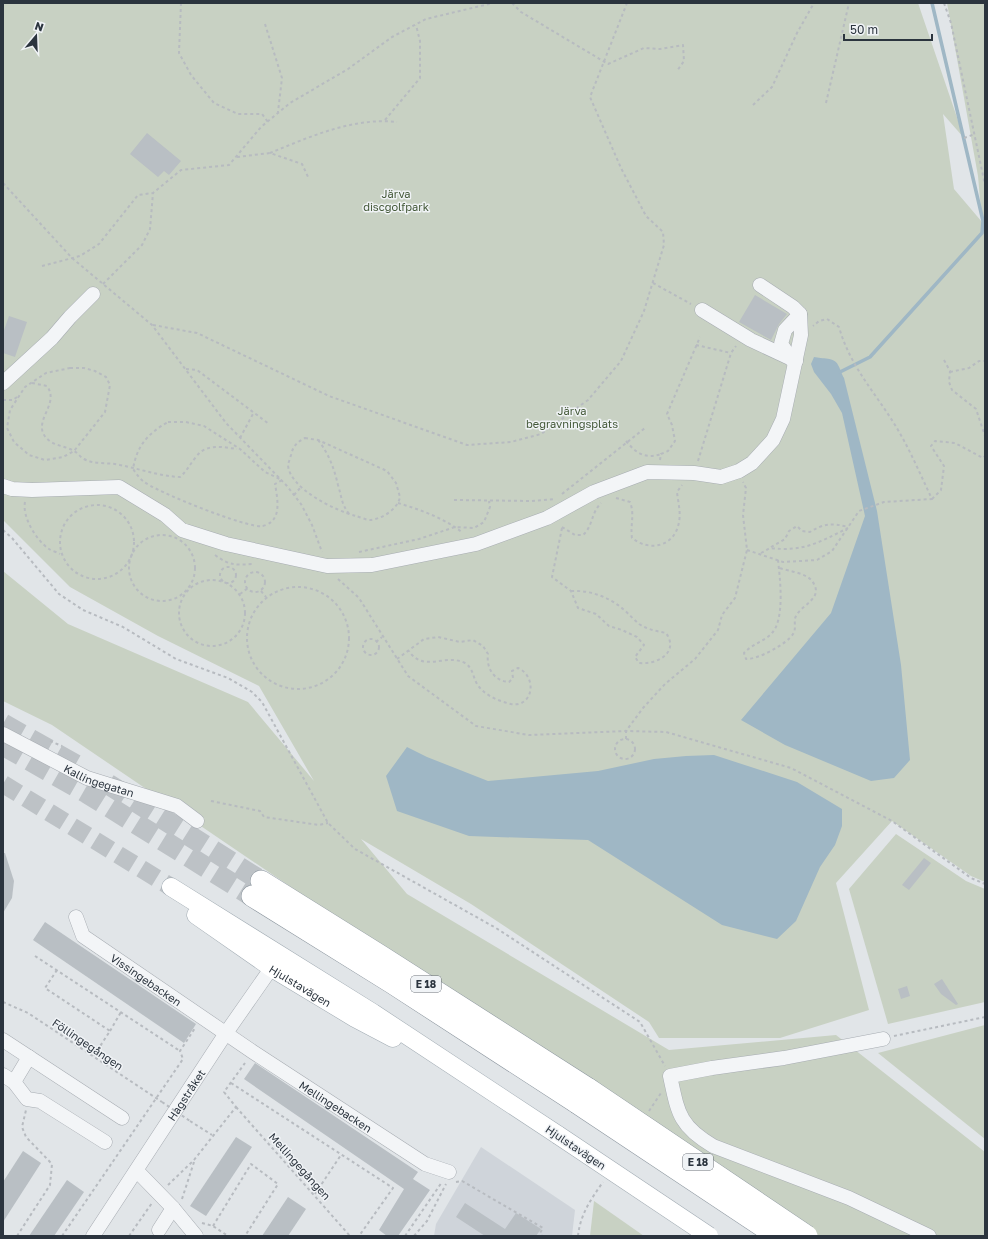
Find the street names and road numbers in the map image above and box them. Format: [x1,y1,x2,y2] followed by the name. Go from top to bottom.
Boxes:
[62,761,136,799] street label: Kallingegatan
[108,950,184,1008] street label: Vissingebacken
[267,962,334,1009] street label: Hjulstavägen
[411,976,441,992] road number: E 18
[50,1016,126,1072] street label: Föllingegången
[164,1066,207,1123] street label: Hagstråket
[297,1078,375,1134] street label: Mellingebacken
[543,1122,609,1172] street label: Hjulstavägen
[267,1130,333,1202] street label: Mellingegången
[683,1154,713,1170] road number: E 18

